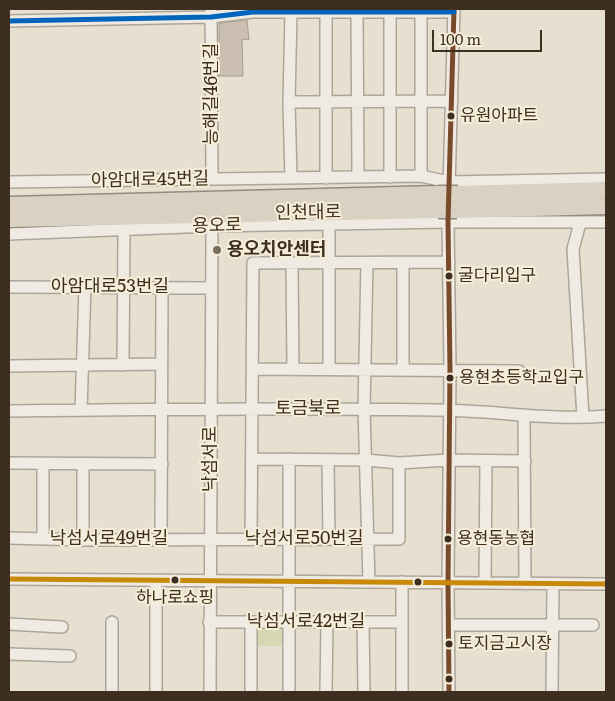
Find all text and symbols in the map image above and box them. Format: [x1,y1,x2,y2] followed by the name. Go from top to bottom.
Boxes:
[435,20,545,52] scale bar
[440,27,481,50] text: 100 m
[201,43,223,145] street label: 능해길46번길
[460,106,538,126] place label: 유원아파트
[446,111,456,121] marker: 유원아파트
[91,168,209,192] street label: 아암대로45번길
[275,202,341,224] street label: 인천대로
[192,215,242,237] street label: 용오로
[227,239,326,261] place label: 용오치안센터
[211,244,223,256] marker: 용오치안센터
[458,266,536,286] place label: 굴다리입구
[444,271,454,281] marker: 굴다리입구
[51,276,169,298] street label: 아암대로53번길
[459,368,584,388] place label: 용현초등학교입구
[445,373,455,383] marker: 용현초등학교입구
[275,398,341,420] street label: 토금북로
[200,426,222,492] street label: 낙섬서로
[50,528,168,550] street label: 낙섬서로49번길
[245,528,363,550] street label: 낙섬서로50번길
[457,529,535,549] place label: 용현동농협
[443,534,453,544] marker: 용현동농협
[170,575,180,585] marker: 하나로쇼핑
[413,577,423,587] unlabelled marker
[136,588,214,608] place label: 하나로쇼핑
[247,611,365,633] street label: 낙섬서로42번길
[458,634,552,654] place label: 토지금고시장
[444,639,454,649] marker: 토지금고시장
[444,674,454,684] unlabelled marker

